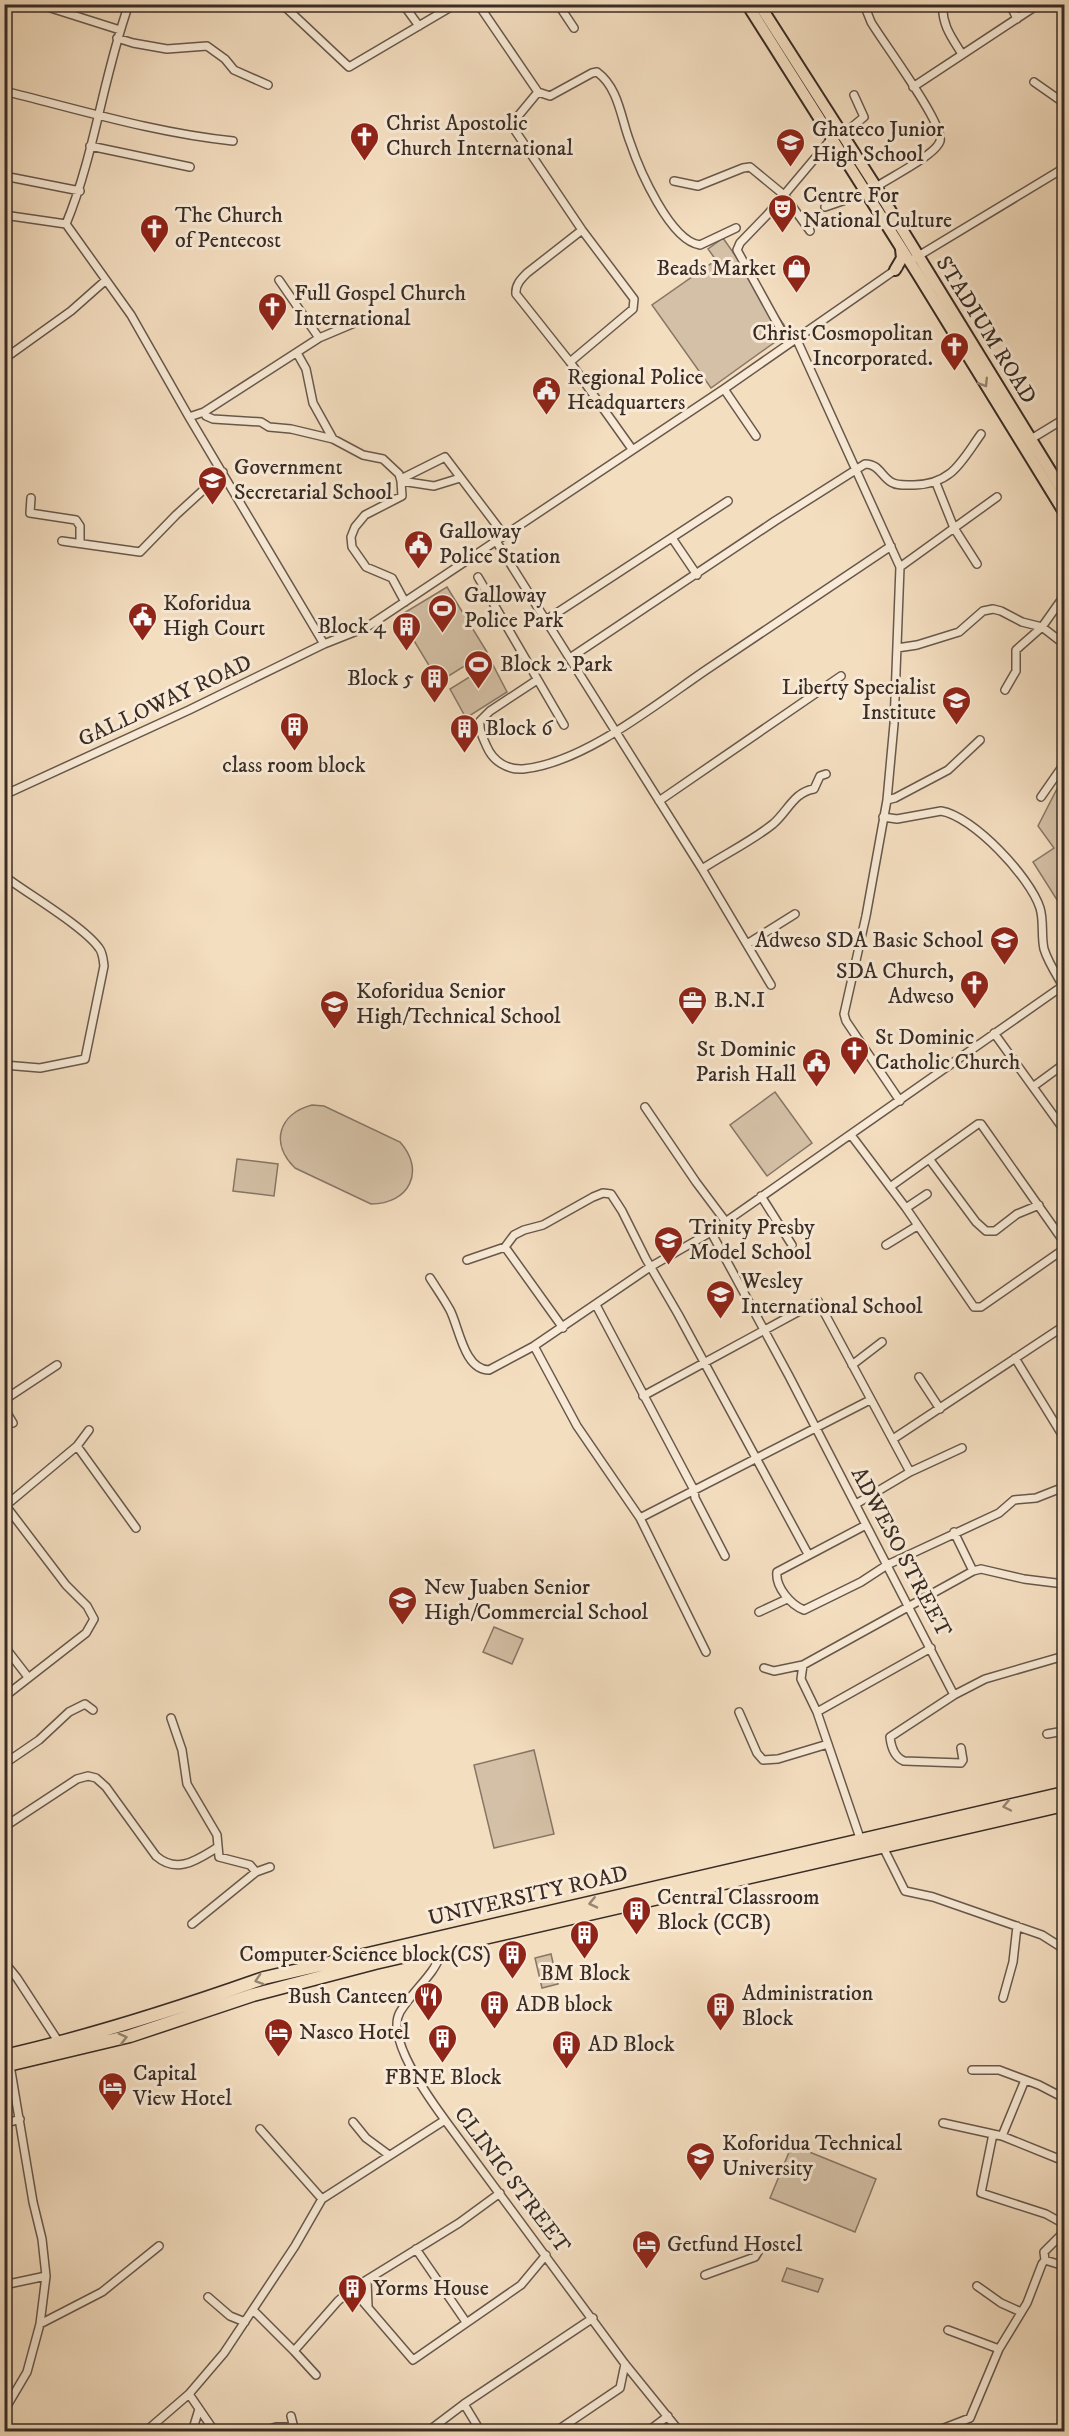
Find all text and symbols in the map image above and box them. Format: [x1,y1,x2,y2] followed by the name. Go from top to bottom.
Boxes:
[386,110,573,162] place label: Christ Apostolic Church International
[812,116,945,168] place label: Ghateco Junior High School
[349,120,381,162] church icon: Christ Apostolic Church International
[775,126,807,168] school or university icon: Ghateco Junior High School
[803,182,952,234] place label: Centre For National Culture
[766,192,798,234] theatre icon: Centre For National Culture
[175,202,283,254] place label: The Church of Pentecost
[138,212,170,254] church icon: The Church of Pentecost
[930,251,1042,409] street label: STADIUM ROAD
[781,252,813,294] shop icon: Beads Market
[656,255,776,282] place label: Beads Market
[294,280,467,332] place label: Full Gospel Church International
[257,290,289,332] church icon: Full Gospel Church International
[752,320,933,372] place label: Christ Cosmopolitan Incorporated.
[938,330,970,372] church icon: Christ Cosmopolitan Incorporated.
[567,364,704,416] place label: Regional Police Headquarters
[530,374,562,416] public building icon: Regional Police Headquarters
[976,377,988,387] one-way arrow
[234,454,393,506] place label: Government Secretarial School
[197,464,229,506] school or university icon: Government Secretarial School
[439,518,561,570] place label: Galloway Police Station
[402,528,434,570] public building icon: Galloway Police Station
[464,582,564,634] place label: Galloway Police Park
[163,590,265,642] place label: Koforidua High Court
[427,592,459,634] sports icon: Galloway Police Park
[126,600,158,642] public building icon: Koforidua High Court
[391,610,423,652] building icon: Block 4
[317,613,387,640] place label: Block 4
[463,648,495,690] sports icon: Block 2 Park
[74,649,256,753] street label: GALLOWAY ROAD
[500,651,613,678] place label: Block 2 Park
[419,662,451,704] building icon: Block 5
[347,665,414,692] place label: Block 5
[782,674,936,726] place label: Liberty Specialist Institute
[941,684,973,726] school or university icon: Liberty Specialist Institute
[278,710,310,752] building icon: class room block
[448,712,480,754] building icon: Block 6
[485,715,554,742] place label: Block 6
[222,752,366,779] place label: class room block
[988,924,1020,966] school or university icon: Adweso SDA Basic School
[755,927,983,954] place label: Adweso SDA Basic School
[836,958,954,1010] place label: SDA Church, Adweso
[959,968,991,1010] church icon: SDA Church, Adweso
[356,978,561,1030] place label: Koforidua Senior High/Technical School
[677,984,709,1026] office icon: B.N.I
[714,987,765,1014] place label: B.N.I
[319,988,351,1030] school or university icon: Koforidua Senior High/Technical School
[875,1024,1021,1076] place label: St Dominic Catholic Church
[838,1034,870,1076] church icon: St Dominic Catholic Church
[695,1036,796,1088] place label: St Dominic Parish Hall
[801,1046,833,1088] public building icon: St Dominic Parish Hall
[689,1214,815,1266] place label: Trinity Presby Model School
[652,1224,684,1266] school or university icon: Trinity Presby Model School
[740,1268,923,1320] place label: Wesley International School
[704,1278,736,1320] school or university icon: Wesley International School
[845,1462,957,1642] street label: ADWESO STREET
[424,1574,649,1626] place label: New Juaben Senior High/Commercial School
[387,1584,419,1626] school or university icon: New Juaben Senior High/Commercial School
[1003,1799,1013,1812] one-way arrow
[425,1860,631,1932] street label: UNIVERSITY ROAD
[657,1884,819,1936] place label: Central Classroom Block (CCB)
[620,1894,652,1936] building icon: Central Classroom Block (CCB)
[588,1895,598,1908] one-way arrow
[569,1918,601,1960] building icon: BM Block
[496,1938,528,1980] building icon: Computer Science block(CS)
[239,1941,491,1968] place label: Computer Science block(CS)
[540,1960,630,1987] place label: BM Block
[254,1973,265,1985] one-way arrow
[413,1980,445,2022] restaurant icon: Bush Canteen
[742,1980,874,2032] place label: Administration Block
[288,1983,408,2010] place label: Bush Canteen
[479,1988,511,2030] building icon: ADB block
[705,1990,737,2032] building icon: Administration Block
[516,1991,613,2018] place label: ADB block
[262,2016,294,2058] hotel icon: Nasco Hotel
[299,2019,410,2046] place label: Nasco Hotel
[427,2022,459,2064] building icon: FBNE Block
[551,2028,583,2070] building icon: AD Block
[588,2031,675,2058] place label: AD Block
[117,2032,127,2045] one-way arrow
[132,2060,232,2112] place label: Capital View Hotel
[384,2064,502,2091] place label: FBNE Block
[96,2070,128,2112] hotel icon: Capital View Hotel
[448,2101,576,2259] street label: CLINIC STREET
[722,2130,902,2182] place label: Koforidua Technical University
[685,2140,717,2182] school or university icon: Koforidua Technical University
[630,2228,662,2270] hotel icon: Getfund Hostel
[667,2231,803,2258] place label: Getfund Hostel
[336,2272,368,2314] building icon: Yorms House
[373,2275,489,2302] place label: Yorms House

